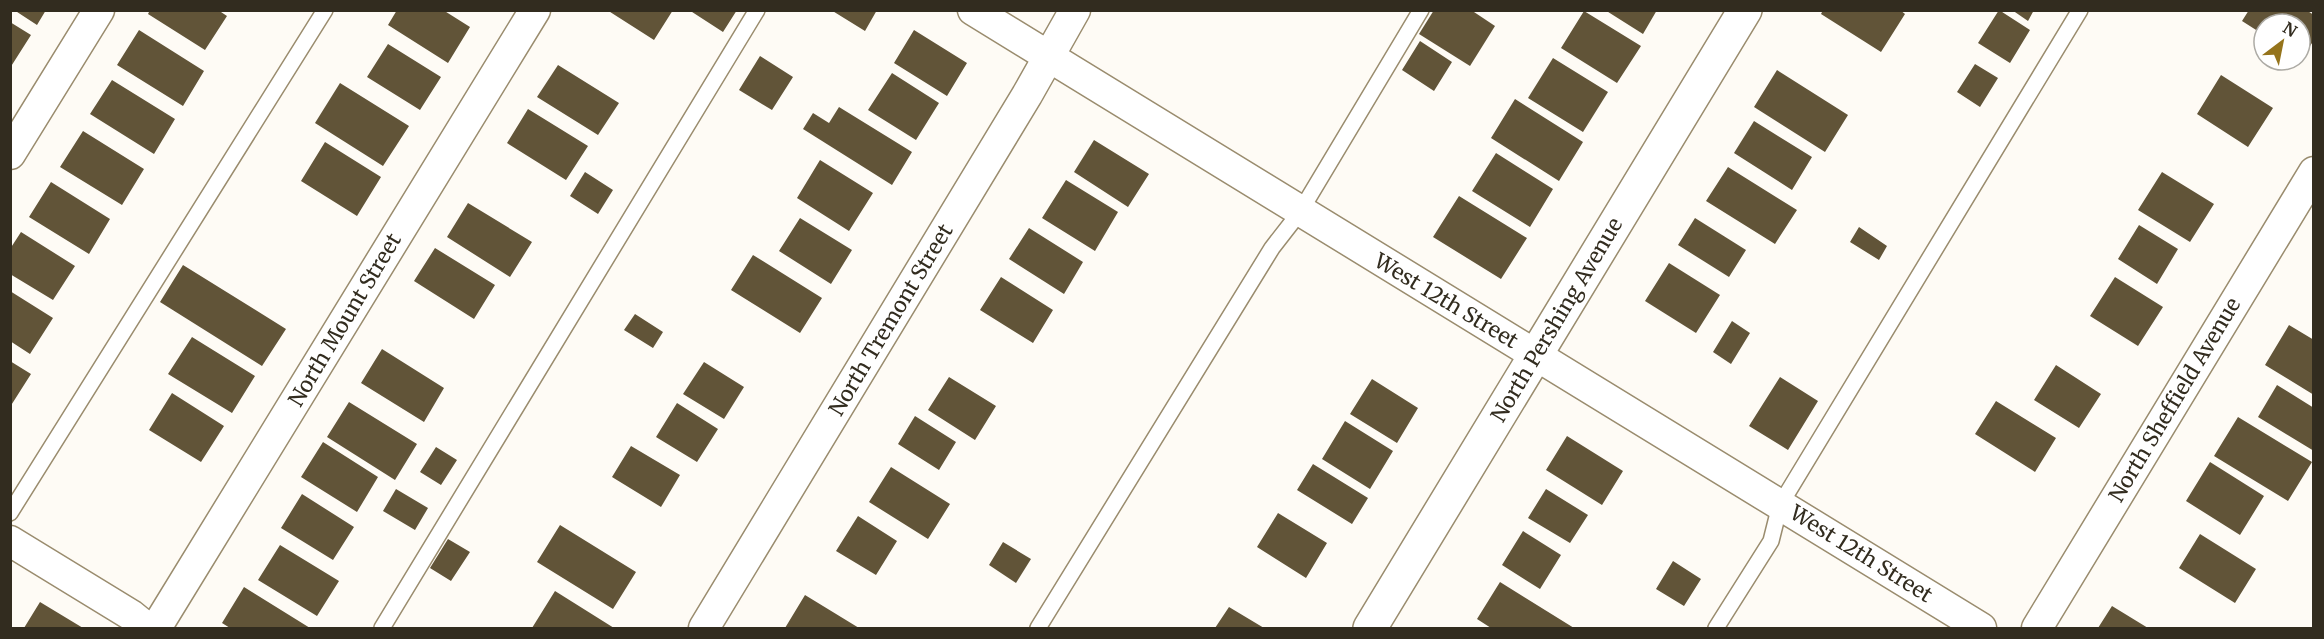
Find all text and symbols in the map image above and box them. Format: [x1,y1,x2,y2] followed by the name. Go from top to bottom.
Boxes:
[2252,12,2312,72] north arrow
[2279,17,2301,41] text: N
[1485,213,1628,427] street label: North Pershing Avenue
[823,219,959,421] street label: North Tremont Street
[282,228,407,411] street label: North Mount Street
[1369,246,1523,354] street label: West 12th Street
[2103,293,2246,507] street label: North Sheffield Avenue
[1784,498,1938,608] street label: West 12th Street

